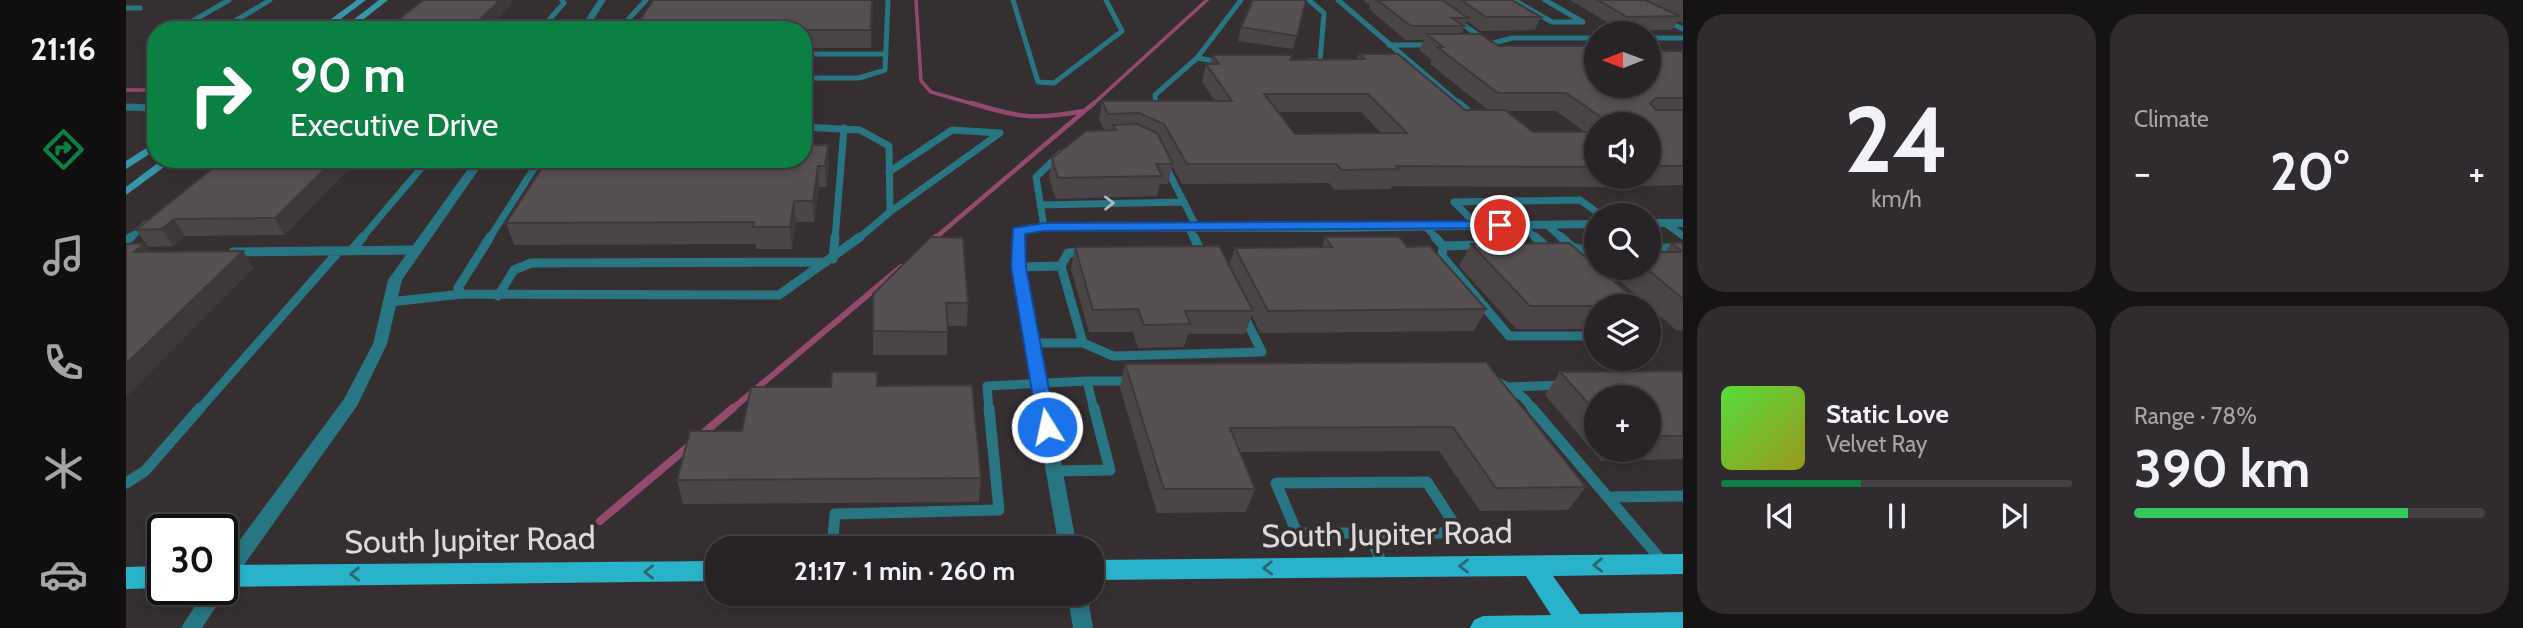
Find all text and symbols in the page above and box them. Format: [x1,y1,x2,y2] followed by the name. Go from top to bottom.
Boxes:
[1584,21,1661,98] north arrow
[1584,21,1661,462] map controls
[30,29,96,68] text: 21:16
[290,45,406,104] text: 90 m
[175,49,266,140] icon: right
[1844,84,1949,195] text: 24
[290,105,498,144] text: Executive Drive
[2134,105,2209,133] text: Climate
[1584,112,1661,189] button: sound
[39,125,88,174] icon: directions
[2270,140,2349,203] text: 20°
[2134,149,2151,196] text: −
[2468,149,2485,196] text: +
[1871,185,1922,213] text: km/h
[1470,195,1530,255] pin
[1103,196,1114,211] one-way arrow
[1584,203,1661,280] button: search
[1481,206,1519,244] icon: arrive
[39,231,88,280] icon: music
[1584,294,1661,371] button: layers
[39,338,88,387] icon: phone
[1584,385,1661,462] button: +
[1010,390,1084,464] position arrow
[1826,398,1949,430] text: Static Love
[2134,402,2257,430] text: Range · 78%
[1826,430,1927,458] text: Velvet Ray
[2134,437,2310,500] text: 390 km
[39,444,88,493] icon: climate
[1761,497,1799,535] icon: previous
[1878,497,1916,535] icon: pause
[1995,497,2033,535] icon: next
[1261,512,1513,555] street label: South Jupiter Road
[147,514,238,605] speed limit sign: 30
[344,518,596,561] street label: South Jupiter Road
[39,550,88,599] icon: car
[794,555,1015,587] text: 21:17 · 1 min · 260 m
[1592,557,1603,572] one-way arrow
[1458,558,1469,574] one-way arrow
[1262,560,1273,576] one-way arrow
[644,564,654,580] one-way arrow
[349,566,360,582] one-way arrow

